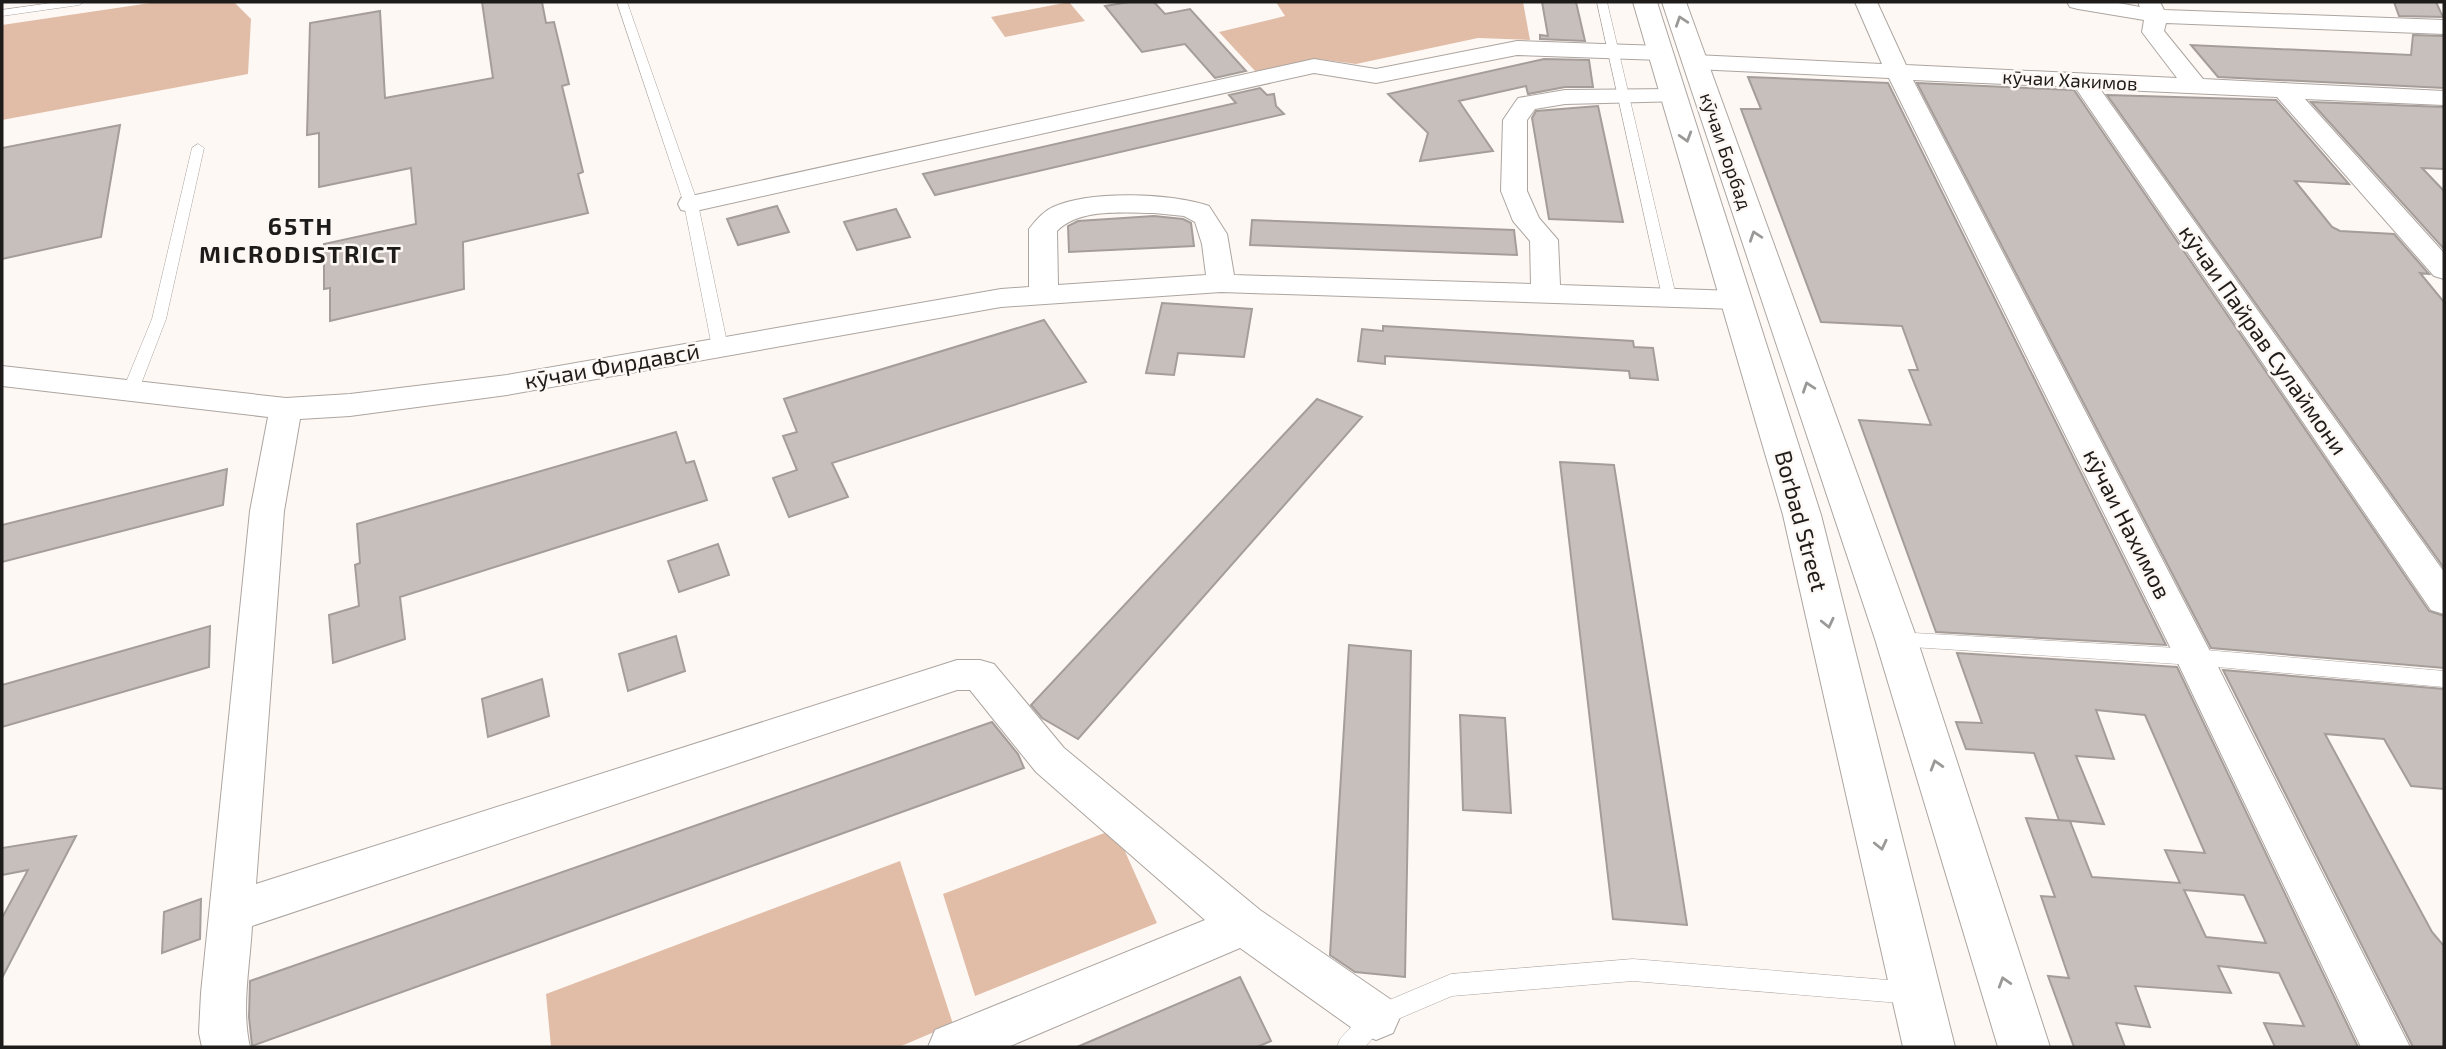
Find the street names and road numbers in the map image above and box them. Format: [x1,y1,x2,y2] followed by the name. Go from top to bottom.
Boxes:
[2002,64,2138,96] street label: кӯчаи Хакимов
[1695,89,1757,213] street label: кӯчаи Борбад
[2173,219,2354,460] street label: кӯчаи Пайрав Сулаймони
[522,336,702,395] street label: кӯчаи Фирдавсӣ
[2077,444,2178,604] street label: кӯчаи Нахимов
[1770,447,1834,594] street label: Borbad Street

